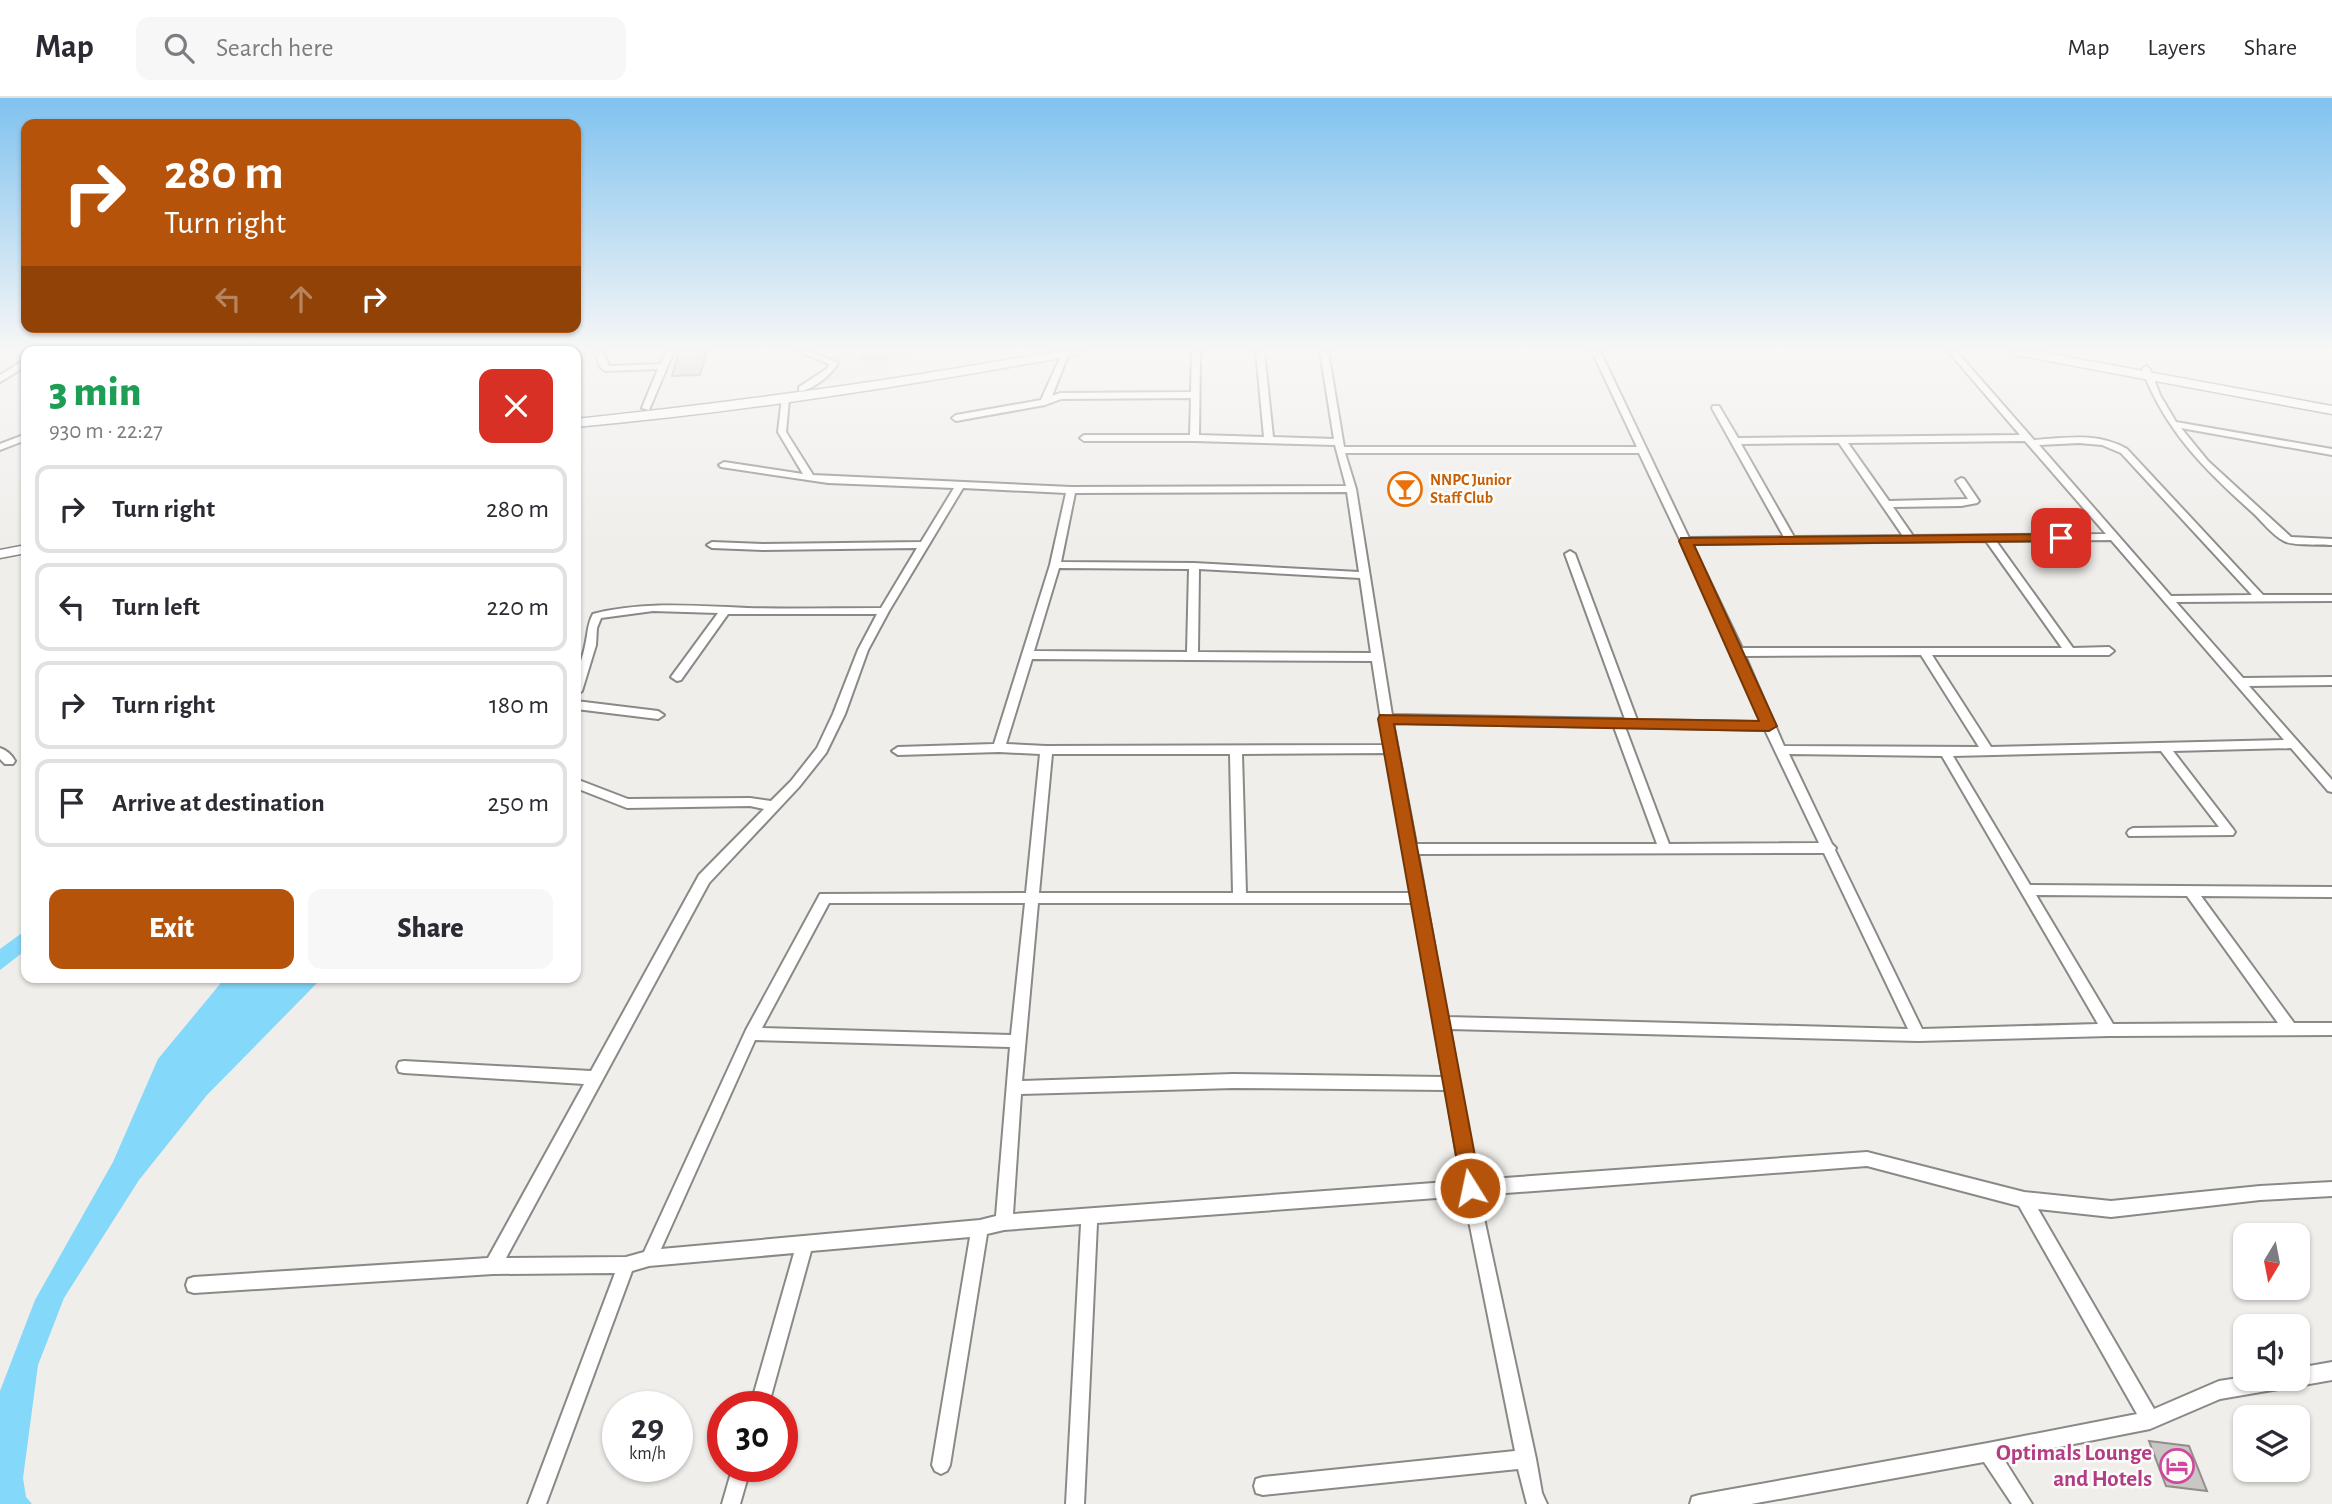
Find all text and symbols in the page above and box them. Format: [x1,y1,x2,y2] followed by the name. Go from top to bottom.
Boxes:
[136,17,626,80] search box
[160,29,198,67] icon: search
[35,31,94,64] text: Map
[216,35,334,61] text: Search here
[2067,36,2109,60] text: Map
[2147,36,2206,60] text: Layers
[2244,36,2297,60] text: Share
[49,147,140,238] icon: right
[164,149,284,198] text: 280 m
[164,207,286,239] text: Turn right
[209,280,247,318] icon: left
[282,280,320,318] icon: ahead
[355,280,393,318] icon: right
[479,369,553,443] button: close
[49,371,141,413] text: 3 min
[49,420,163,443] text: 930 m · 22:27
[1386,470,1424,508] bar icon: NNPC Junior Staff Club
[1430,472,1512,506] place label: NNPC Junior Staff Club
[53,490,91,528] icon: right
[112,496,215,522] text: Turn right
[486,496,549,522] text: 280 m
[2031,508,2091,568] pin
[2042,519,2080,557] icon: arrive
[53,588,91,626] icon: left
[112,594,200,620] text: Turn left
[487,594,549,620] text: 220 m
[53,686,91,724] icon: right
[112,692,215,718] text: Turn right
[489,692,549,718] text: 180 m
[53,784,91,822] icon: arrive
[112,790,325,816] text: Arrive at destination
[487,790,549,816] text: 250 m
[49,889,294,969] button: Exit
[308,889,553,969] button: Share
[1433,1151,1507,1225] position arrow
[2233,1223,2310,1300] north arrow
[2233,1223,2310,1482] map controls
[2233,1314,2310,1391] button: sound
[707,1391,798,1482] speed limit sign: 30
[2233,1405,2310,1482] button: layers
[631,1410,664,1445] text: 29
[1996,1442,2152,1491] place label: Optimals Lounge and Hotels
[629,1445,666,1463] text: km/h
[2158,1447,2196,1485] hotel icon: Optimals Lounge and Hotels

